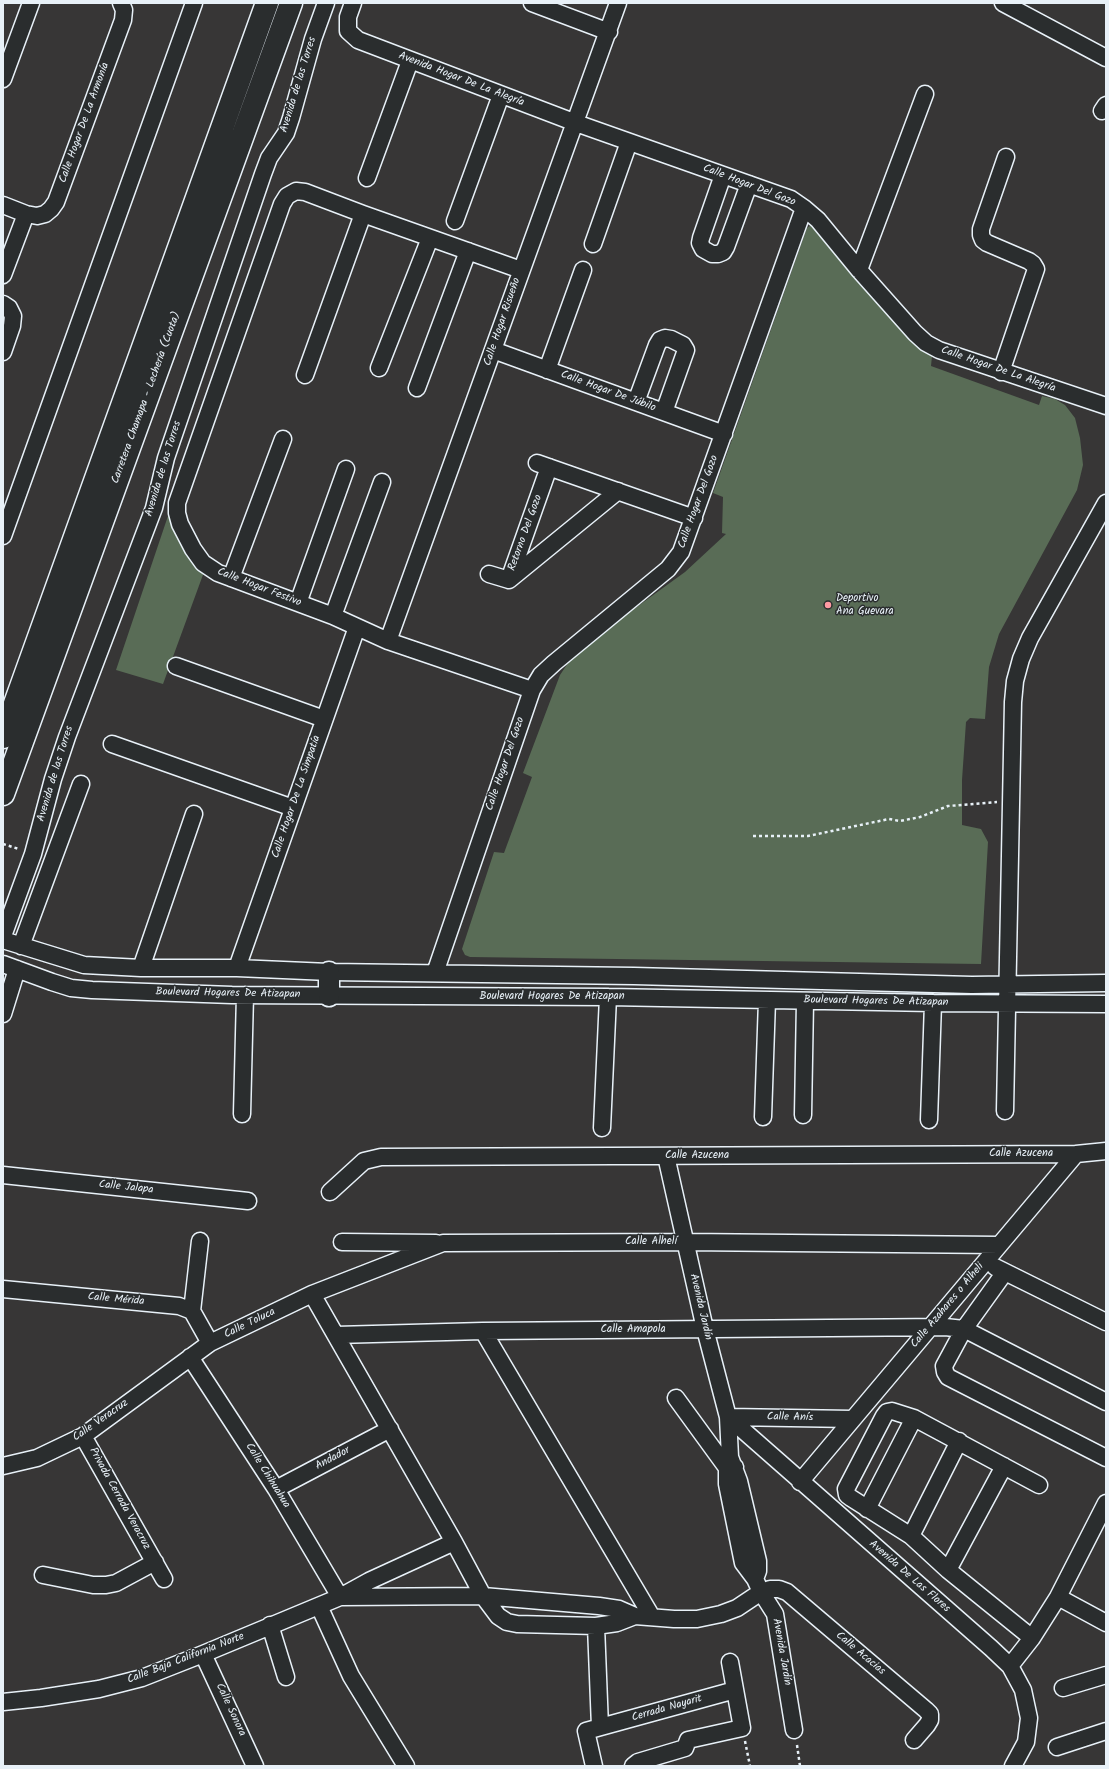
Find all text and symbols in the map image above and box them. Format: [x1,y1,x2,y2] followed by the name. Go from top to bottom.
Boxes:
[278,36,320,134] street label: Avenida de las Torres
[396,50,526,110] street label: Avenida Hogar De La Alegría
[57,61,113,185] street label: Calle Hogar De La Armonía
[701,162,797,210] street label: Calle Hogar Del Gozo
[482,276,524,368] street label: Calle Hogar Risueño
[110,310,184,486] street label: Carretera Chamapa - Lechería (Cuota)
[939,344,1057,396] street label: Calle Hogar De La Alegría
[559,369,657,415] street label: Calle Hogar De Júbilo
[143,420,185,518] street label: Avenida de las Torres
[676,454,722,550] street label: Calle Hogar Del Gozo
[506,493,546,573] street label: Retorno Del Gozo
[215,566,303,610] street label: Calle Hogar Festivo
[836,592,894,618] place label: Deportivo Ana Guevara
[823,600,833,610] marker: Deportivo Ana Guevara
[484,716,528,812] street label: Calle Hogar Del Gozo
[35,725,77,823] street label: Avenida de las Torres
[270,734,324,860] street label: Calle Hogar De La Simpatía
[155,986,301,1002] street label: Boulevard Hogares De Atizapan
[480,990,624,1004] street label: Boulevard Hogares De Atizapan
[803,994,949,1010] street label: Boulevard Hogares De Atizapan
[989,1147,1053,1161] street label: Calle Azucena
[665,1149,729,1163] street label: Calle Azucena
[98,1179,154,1197] street label: Calle Jalapa
[625,1235,677,1249] street label: Calle Alhelí
[909,1261,987,1351] street label: Calle Azahares o Alheli
[686,1273,714,1341] street label: Avenida Jardín
[87,1291,145,1309] street label: Calle Mérida
[222,1306,278,1342] street label: Calle Toluca
[600,1323,666,1337] street label: Calle Amapola
[71,1397,131,1445] street label: Calle Veracruz
[767,1411,813,1425] street label: Calle Anís
[242,1441,292,1511] street label: Calle Chihuahua
[313,1444,353,1474] street label: Andador
[85,1446,153,1552] street label: Privada Cerrada Veracruz
[866,1538,952,1616] street label: Avenida De Las Flores
[769,1617,793,1687] street label: Avenida Jardín
[833,1629,887,1679] street label: Calle Acacias
[126,1631,246,1687] street label: Calle Baja California Norte
[212,1681,248,1739] street label: Calle Sonora
[630,1693,704,1725] street label: Cerrada Nayarit

